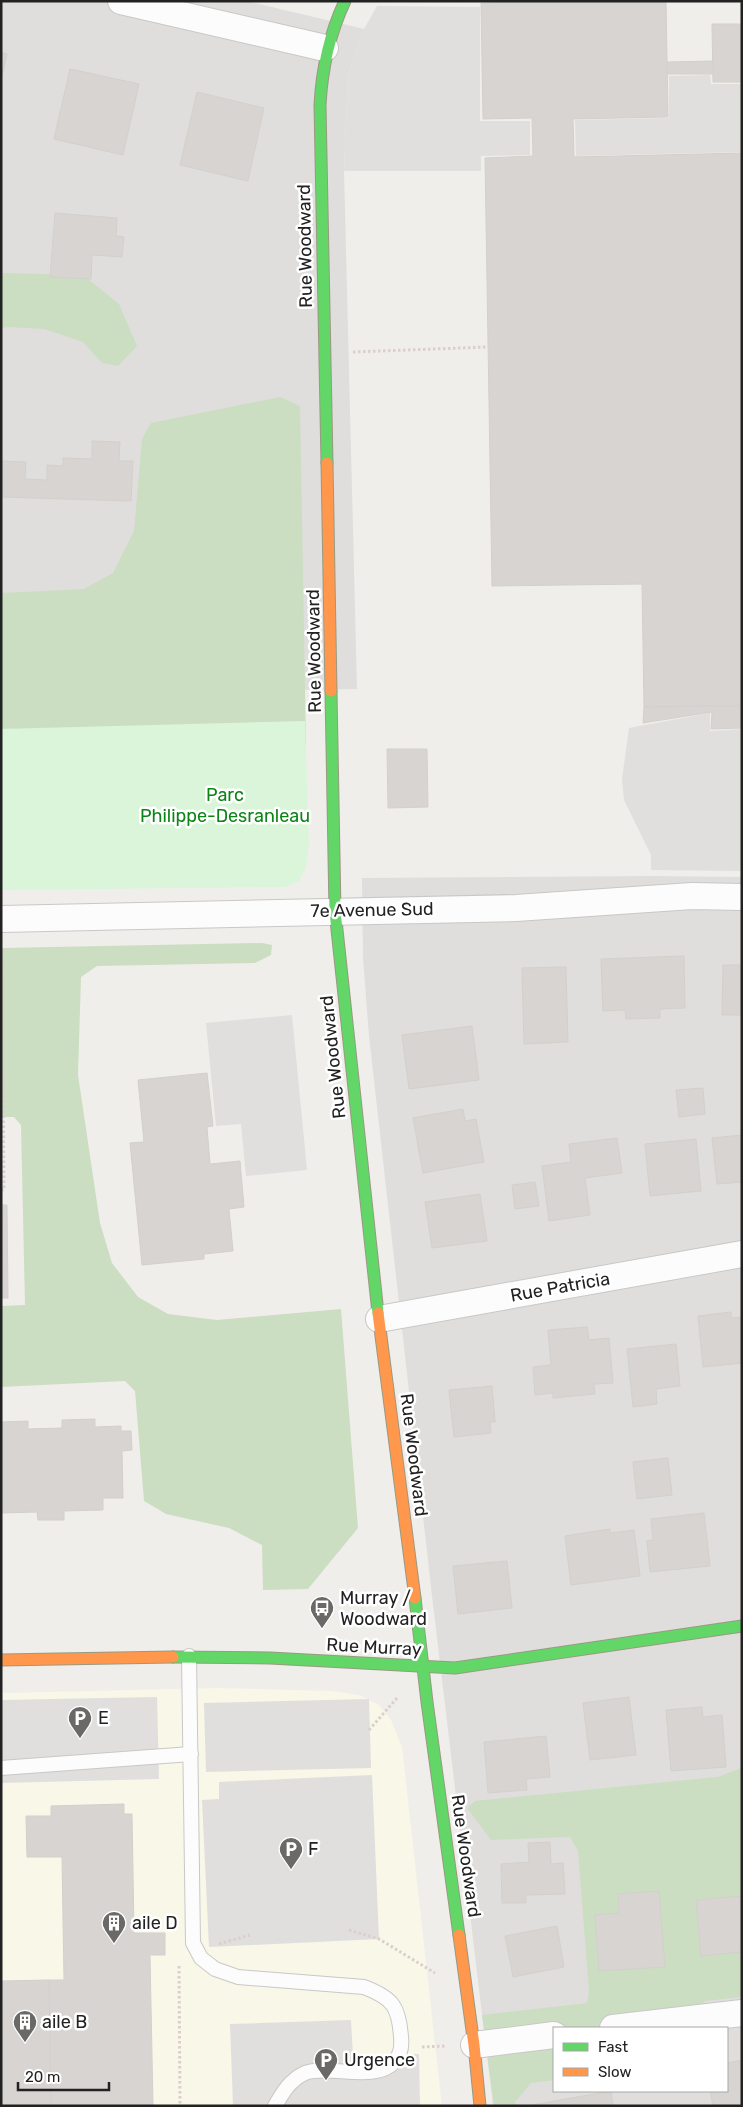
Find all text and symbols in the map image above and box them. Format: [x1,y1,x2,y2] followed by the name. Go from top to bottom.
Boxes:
[293,184,317,308] street label: Rue Woodward
[302,589,326,713] street label: Rue Woodward
[140,784,310,827] park label: Parc Philippe-Desranleau
[310,898,434,922] street label: 7e Avenue Sud
[316,994,350,1120] street label: Rue Woodward
[508,1267,612,1307] street label: Rue Patricia
[396,1392,432,1518] street label: Rue Woodward
[340,1587,427,1630] place label: Murray / Woodward
[309,1595,335,1629] bus stop icon: Murray / Woodward
[326,1634,422,1660] street label: Rue Murray
[67,1705,93,1739] parking icon: E
[98,1707,109,1729] place label: E
[446,1793,486,1919] street label: Rue Woodward
[278,1836,304,1870] parking icon: F
[308,1838,319,1860] place label: F
[101,1910,127,1944] building icon: aile D
[132,1912,178,1934] place label: aile D
[12,2009,38,2043] building icon: aile B
[42,2011,87,2033] place label: aile B
[553,2027,728,2092] legend
[598,2038,628,2056] text: Fast
[313,2047,339,2081] parking icon: Urgence
[344,2049,415,2071] place label: Urgence
[18,2060,109,2092] scale bar
[598,2063,631,2081] text: Slow
[25,2068,60,2086] text: 20 m

